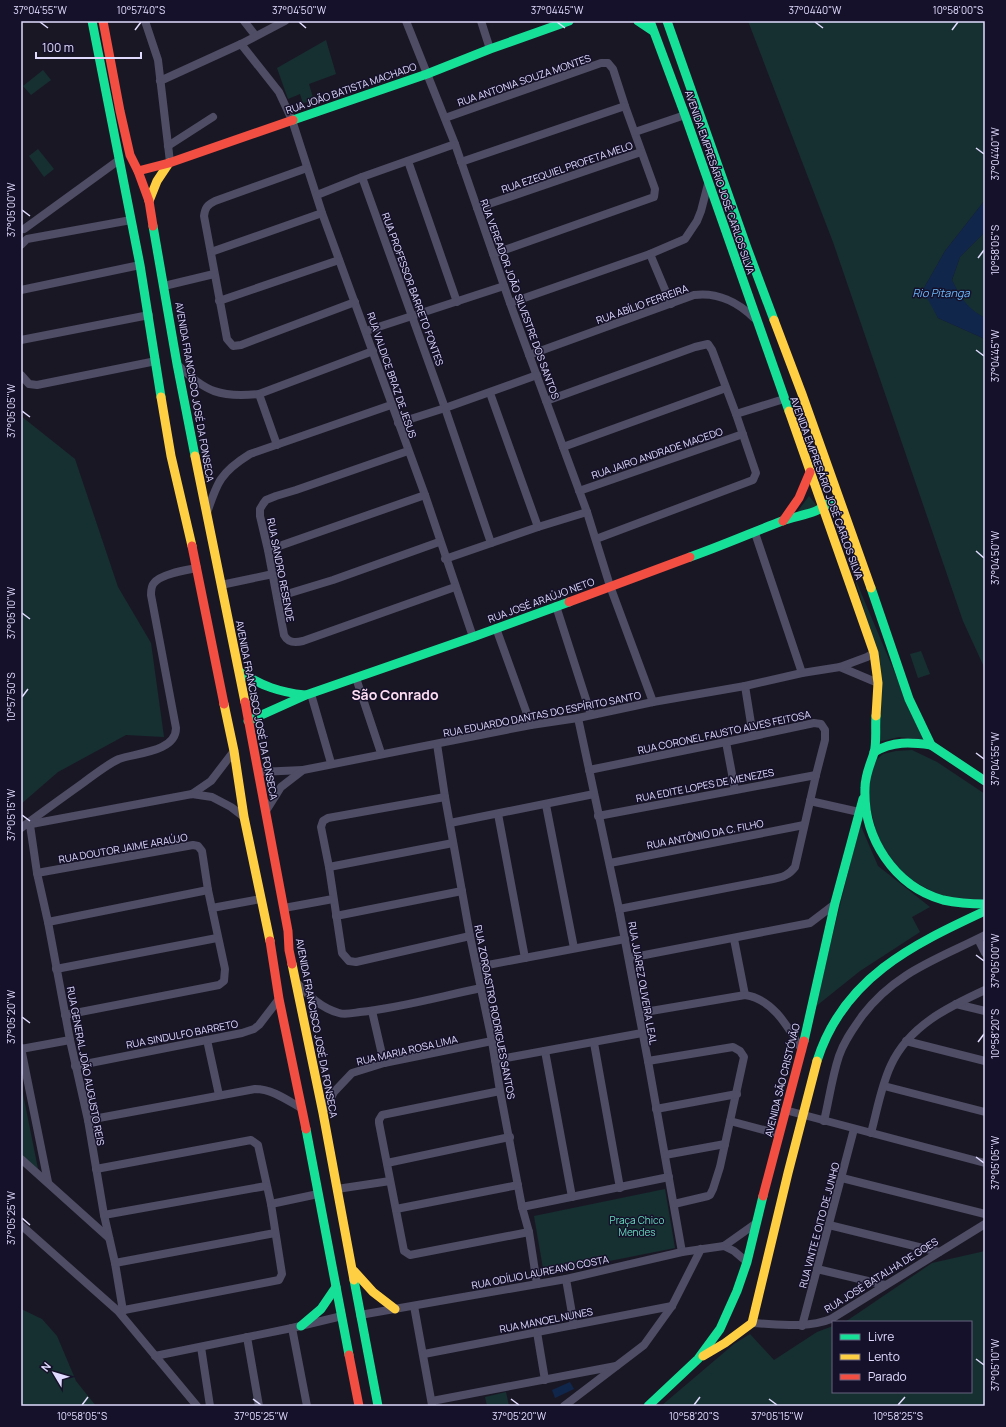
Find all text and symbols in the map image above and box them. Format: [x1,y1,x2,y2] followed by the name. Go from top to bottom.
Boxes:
[13,3,67,17] text: 37°04'55"W
[117,3,165,17] text: 10°57'40"S
[272,3,327,17] text: 37°04'50"W
[531,3,584,17] text: 37°04'45"W
[789,3,842,17] text: 37°04'40"W
[933,3,983,17] text: 10°58'00"S
[36,34,141,60] scale bar
[42,39,74,56] text: 100 m
[455,51,593,109] street label: RUA ANTONIA SOUZA MONTES
[284,59,418,117] street label: RUA JOÃO BATISTA MACHADO
[682,88,758,277] street label: AVENIDA EMPRESÁRIO JOSÉ CARLOS SILVA
[988,127,1002,180] text: 37°04'40"W
[499,138,635,196] street label: RUA EZEQUIEL PROFETA MELO
[4,182,18,237] text: 37°05'00"W
[477,197,563,401] street label: RUA VEREADOR JOÃO SILVESTRE DOS SANTOS
[379,210,447,368] street label: RUA PROFESSOR BARRETO FONTES
[988,225,1002,275] text: 10°58'05"S
[594,281,691,327] street label: RUA ABÍLIO FERREIRA
[912,285,970,300] water label: Rio Pitanga
[172,301,218,484] street label: AVENIDA FRANCISCO JOSÉ DA FONSECA
[364,310,420,440] street label: RUA VALDICE BRAZ DE JESUS
[988,329,1002,382] text: 37°04'45"W
[4,383,18,438] text: 37°05'05"W
[787,395,867,582] street label: AVENIDA EMPRESÁRIO JOSÉ CARLOS SILVA
[589,424,725,482] street label: RUA JAIRO ANDRADE MACEDO
[264,517,298,624] street label: RUA SANDRO RESENDE
[988,530,1002,585] text: 37°04'50"W
[486,574,596,626] street label: RUA JOSÉ ARAÚJO NETO
[4,586,18,639] text: 37°05'10"W
[233,619,281,802] street label: AVENIDA FRANCISCO JOSÉ DA FONSECA
[4,672,18,722] text: 10°57'50"S
[351,685,439,704] district label: São Conrado
[442,688,642,740] street label: RUA EDUARDO DANTAS DO ESPÍRITO SANTO
[636,707,812,757] street label: RUA CORONEL FAUSTO ALVES FEITOSA
[988,732,1002,786] text: 37°04'55"W
[635,765,775,805] street label: RUA EDITE LOPES DE MENEZES
[4,788,18,841] text: 37°05'15"W
[645,816,765,852] street label: RUA ANTÔNIO DA C. FILHO
[57,830,189,866] street label: RUA DOUTOR JAIME ARAÚJO
[625,920,661,1046] street label: RUA JUAREZ OLIVEIRA LEAL
[471,924,519,1100] street label: RUA ZOROASTRO RODRIGUES SANTOS
[988,933,1002,988] text: 37°05'00"W
[293,937,341,1120] street label: AVENIDA FRANCISCO JOSÉ DA FONSECA
[64,985,108,1147] street label: RUA GENERAL JOÃO AUGUSTO REIS
[4,989,18,1044] text: 37°05'20"W
[988,1009,1002,1059] text: 10°58'20"S
[125,1016,239,1052] street label: RUA SINDULFO BARRETO
[761,1022,803,1138] street label: AVENIDA SÃO CRISTÓVÃO
[355,1031,460,1068] street label: RUA MARIA ROSA LIMA
[988,1135,1002,1190] text: 37°05'05"W
[795,1161,843,1289] street label: RUA VINTE E OITO DE JUNHO
[4,1190,18,1245] text: 37°05'25"W
[610,1213,664,1239] park label: Praça Chico Mendes
[821,1234,941,1316] street label: RUA JOSÉ BATALHA DE GOES
[470,1252,611,1292] street label: RUA ODÍLIO LAUREANO COSTA
[498,1304,594,1336] street label: RUA MANOEL NUNES
[832,1321,972,1393] legend
[868,1328,894,1345] text: Livre
[988,1338,1002,1391] text: 37°05'10"W
[868,1348,900,1365] text: Lento
[34,1353,74,1393] north arrow
[37,1359,54,1374] text: N
[868,1368,907,1385] text: Parado
[57,1409,107,1423] text: 10°58'05"S
[234,1409,289,1423] text: 37°05'25"W
[492,1409,547,1423] text: 37°05'20"W
[669,1409,719,1423] text: 10°58'20"S
[751,1409,804,1423] text: 37°05'15"W
[873,1409,923,1423] text: 10°58'25"S

